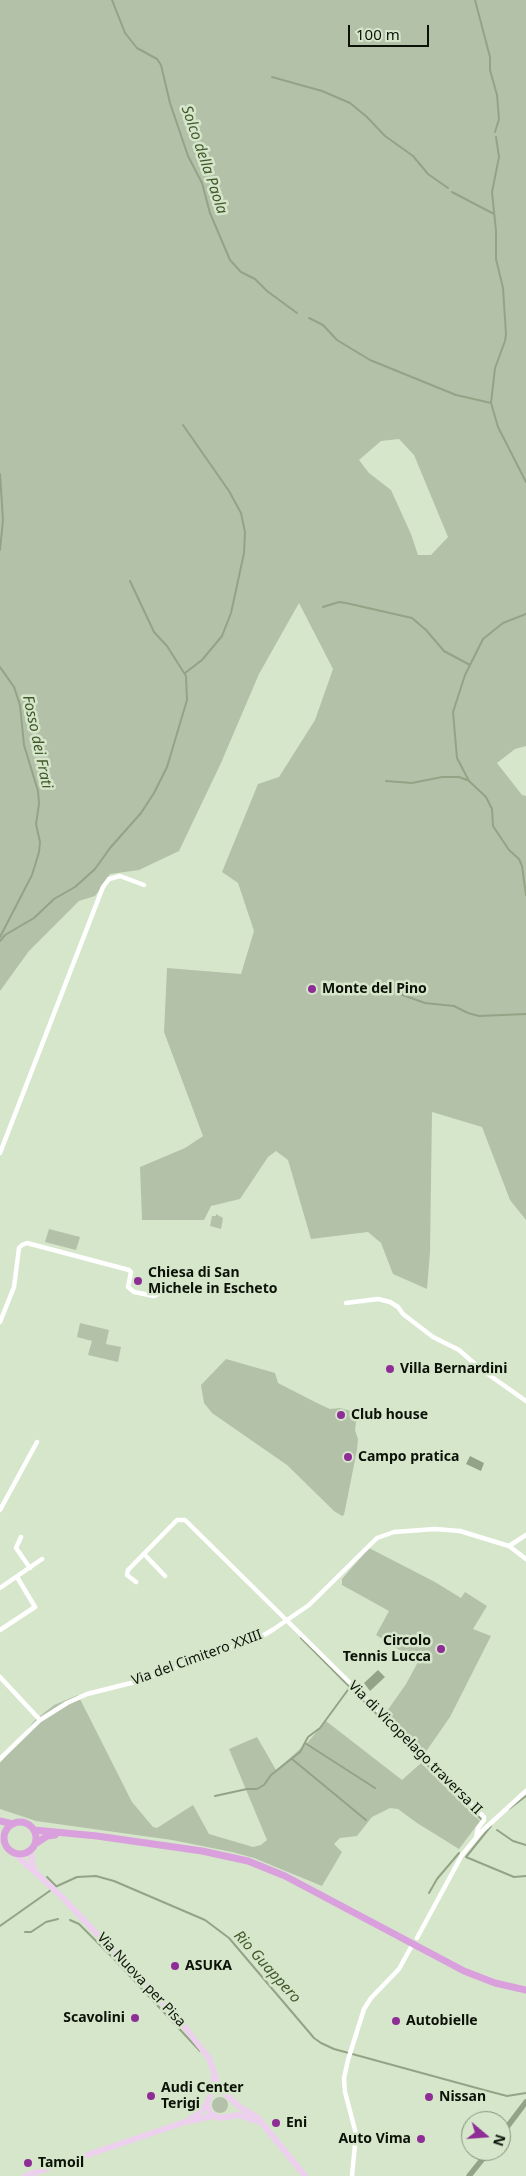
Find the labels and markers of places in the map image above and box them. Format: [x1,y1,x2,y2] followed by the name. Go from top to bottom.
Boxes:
[322,981,427,997] place label: Monte del Pino
[306,983,318,995] marker: Monte del Pino
[148,1265,278,1298] place label: Chiesa di San Michele in Escheto
[132,1275,144,1287] marker: Chiesa di San Michele in Escheto
[400,1361,507,1377] place label: Villa Bernardini
[384,1363,396,1375] marker: Villa Bernardini
[351,1407,428,1423] place label: Club house
[335,1409,347,1421] marker: Club house
[358,1449,459,1465] place label: Campo pratica
[342,1451,354,1463] marker: Campo pratica
[343,1633,431,1665] place label: Circolo Tennis Lucca
[435,1643,447,1655] marker: Circolo Tennis Lucca
[185,1958,232,1974] place label: ASUKA
[169,1960,181,1972] marker: ASUKA
[63,2010,125,2026] place label: Scavolini
[129,2012,141,2024] marker: Scavolini
[406,2013,478,2029] place label: Autobielle
[390,2015,402,2027] marker: Autobielle
[161,2080,244,2112] place label: Audi Center Terigi
[439,2089,486,2105] place label: Nissan
[145,2090,157,2102] marker: Audi Center Terigi
[423,2091,435,2103] marker: Nissan
[286,2115,307,2131] place label: Eni
[270,2117,282,2129] marker: Eni
[338,2131,411,2147] place label: Auto Vima
[415,2133,427,2145] marker: Auto Vima
[38,2155,84,2171] place label: Tamoil
[22,2157,34,2169] marker: Tamoil

